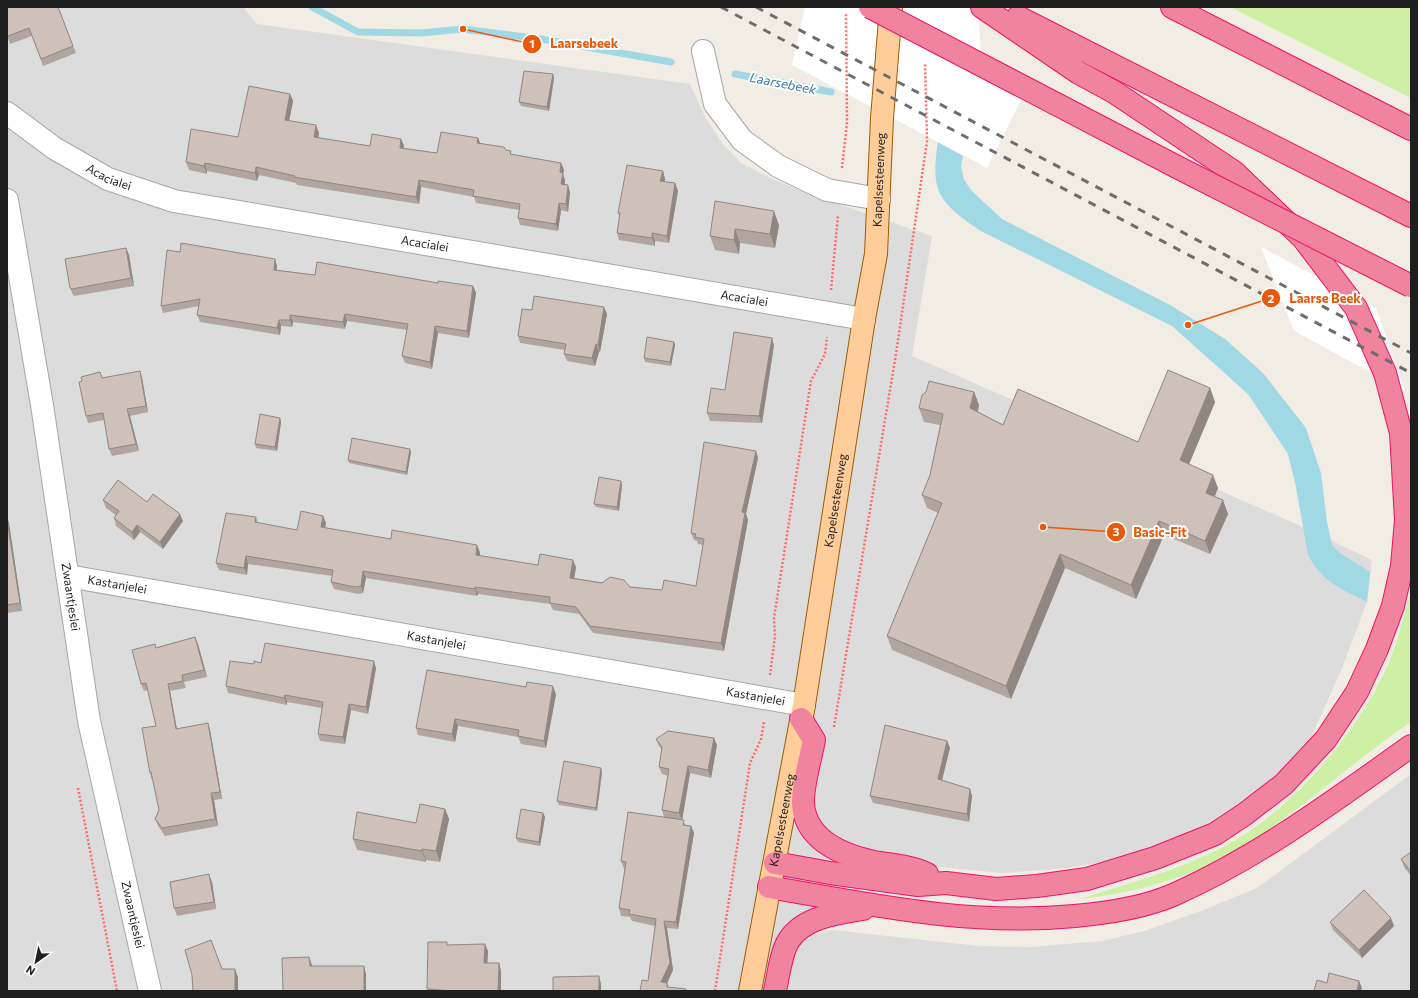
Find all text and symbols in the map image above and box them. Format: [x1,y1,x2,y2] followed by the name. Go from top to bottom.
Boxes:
[522,31,626,56] callout: Laarsebeek
[550,35,619,51] text: Laarsebeek
[529,36,535,50] text: 1
[748,69,818,97] water label: Laarsebeek
[869,132,887,227] street label: Kapelsesteenweg
[84,160,133,192] street label: Acacialei
[400,232,450,254] street label: Acacialei
[1261,286,1369,311] callout: Laarse Beek
[720,287,769,308] street label: Acacialei
[1289,290,1361,306] text: Laarse Beek
[1268,291,1275,305] text: 2
[821,452,849,548] street label: Kapelsesteenweg
[1106,520,1195,545] callout: Basic-Fit
[1113,524,1120,538] text: 3
[1133,524,1187,540] text: Basic-Fit
[60,562,84,632] street label: Zwaantjeslei
[87,572,148,596] street label: Kastanjelei
[406,628,467,652] street label: Kastanjelei
[725,683,786,708] street label: Kastanjelei
[766,772,797,868] street label: Kapelsesteenweg
[119,879,148,950] street label: Zwaantjeslei
[16,942,56,982] north arrow
[23,963,37,979] text: N

